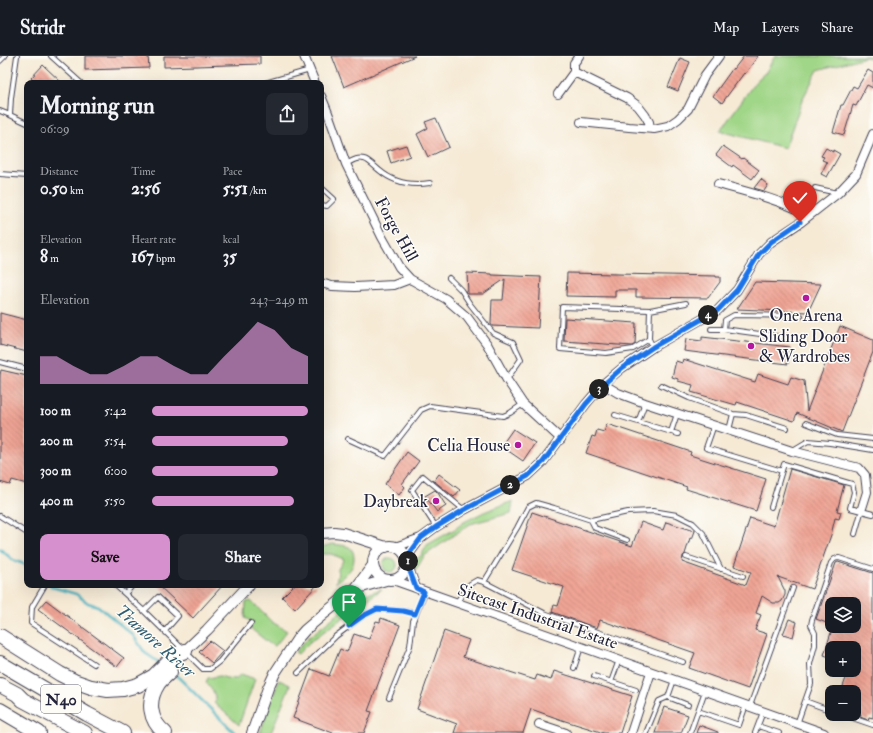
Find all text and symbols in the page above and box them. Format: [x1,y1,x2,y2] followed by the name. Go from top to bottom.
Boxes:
[20,16,65,40] text: Stridr
[713,19,739,36] text: Map
[761,19,799,36] text: Layers
[821,19,853,36] text: Share
[40,92,155,120] text: Morning run
[266,93,308,135] button: share
[40,121,70,137] text: 06:09
[40,165,78,178] text: Distance
[131,165,155,178] text: Time
[223,165,242,178] text: Pace
[40,178,68,199] text: 0.50
[131,178,160,199] text: 2:56
[223,178,248,199] text: 5:51
[783,181,817,222] pin
[68,184,84,197] text: km
[248,184,267,197] text: /km
[789,187,811,209] icon: check
[370,193,423,266] street label: Forge Hill
[40,233,82,246] text: Elevation
[131,233,176,246] text: Heart rate
[223,233,240,246] text: kcal
[40,246,48,267] text: 8
[131,246,154,267] text: 167
[223,246,237,267] text: 35
[48,252,59,265] text: m
[154,252,176,265] text: bpm
[40,292,90,308] text: Elevation
[250,292,308,308] text: 243–249 m
[801,293,811,303] marker: One Arena
[698,305,718,325] pin: 4
[769,305,844,326] place label: One Arena
[705,308,711,321] text: 4
[759,326,850,367] place label: Sliding Door & Wardrobes
[746,341,756,351] marker: Sliding Door & Wardrobes
[589,379,609,399] pin: 3
[597,382,601,395] text: 3
[40,403,71,419] text: 100 m
[104,403,127,419] text: 5:42
[40,433,73,449] text: 200 m
[104,433,125,449] text: 5:54
[427,435,510,456] place label: Celia House
[513,440,523,450] marker: Celia House
[40,463,71,479] text: 300 m
[104,463,127,479] text: 6:00
[500,475,520,495] pin: 2
[507,478,513,491] text: 2
[363,491,428,513] place label: Daybreak
[40,493,73,509] text: 400 m
[104,493,125,509] text: 5:50
[431,496,441,506] marker: Daybreak
[40,534,170,580] button: Save
[178,534,308,580] button: Share
[398,551,418,571] pin: 1
[406,554,410,567] text: 1
[455,579,621,654] street label: Sitecast Industrial Estate
[332,585,366,626] pin
[338,591,360,613] icon: arrive
[825,597,861,721] map controls
[825,597,861,633] button: layers
[111,600,201,684] water label: Tramore River
[825,641,861,677] button: +
[41,685,81,713] road number: N40
[825,685,861,721] button: −

